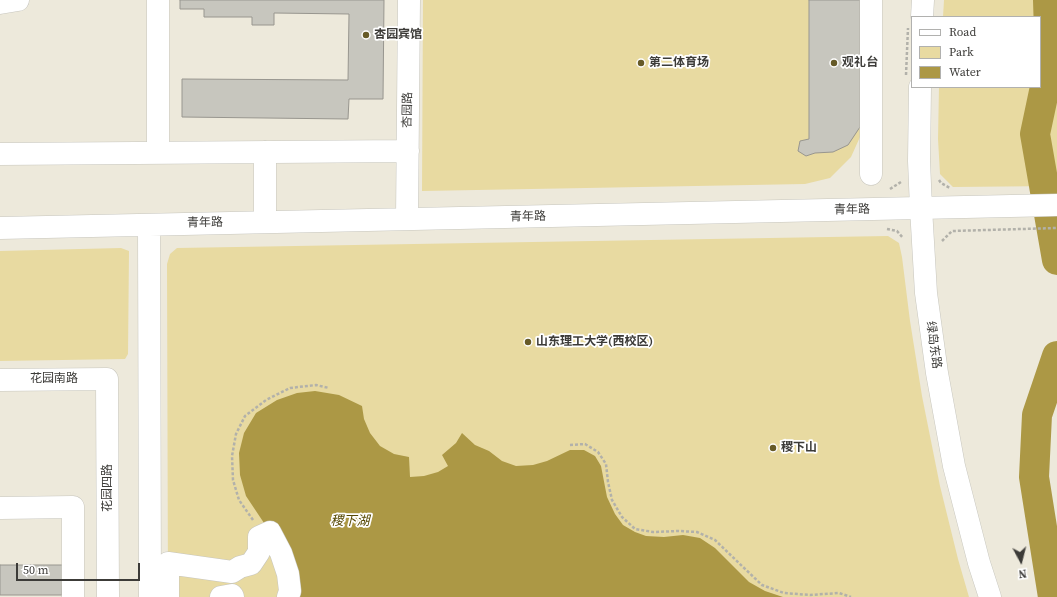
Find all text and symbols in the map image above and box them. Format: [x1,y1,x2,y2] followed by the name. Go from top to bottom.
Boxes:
[911,16,1041,88] legend
[949,24,976,40] text: Road
[374,28,422,42] place label: 杏园宾馆
[361,30,371,40] marker: 杏园宾馆
[949,44,974,60] text: Park
[649,56,709,70] place label: 第二体育场
[842,56,878,70] place label: 观礼台
[636,58,646,68] marker: 第二体育场
[829,58,839,68] marker: 观礼台
[949,64,981,80] text: Water
[400,92,416,128] street label: 杏园路
[834,202,870,218] street label: 青年路
[510,209,546,225] street label: 青年路
[187,215,223,231] street label: 青年路
[923,320,943,370] street label: 绿岛东路
[536,335,653,349] place label: 山东理工大学(西校区)
[523,337,533,347] marker: 山东理工大学(西校区)
[30,372,78,386] street label: 花园南路
[781,441,817,455] place label: 稷下山
[768,443,778,453] marker: 稷下山
[101,464,115,512] street label: 花园四路
[331,514,369,530] water label: 稷下湖
[1001,541,1041,581] north arrow
[18,555,142,581] scale bar
[23,562,49,578] text: 50 m
[1018,565,1027,581] text: N

